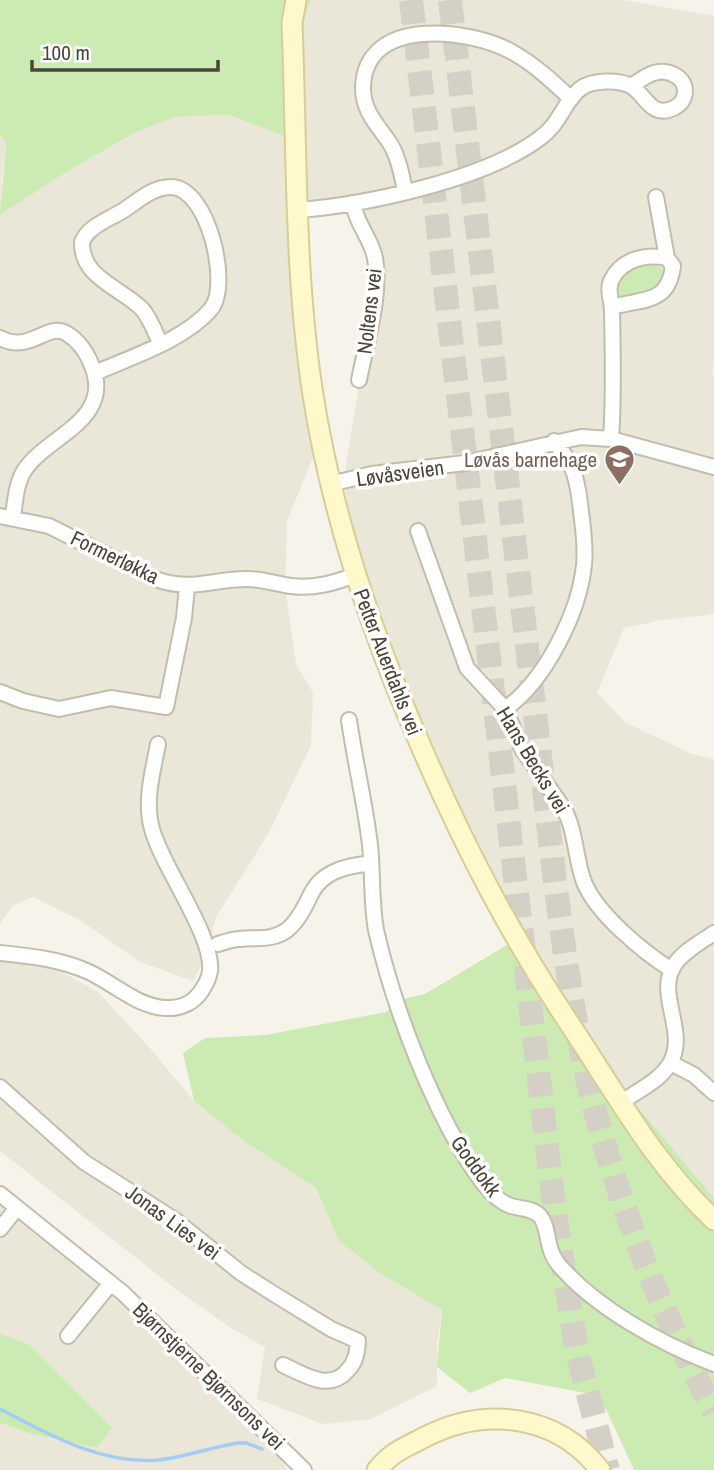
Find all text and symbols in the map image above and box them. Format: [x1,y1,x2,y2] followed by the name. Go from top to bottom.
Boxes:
[32,28,217,72] scale bar
[42,38,90,67] text: 100 m
[349,266,389,356] street label: Noltens vei
[603,442,637,486] school or university icon: Løvås barnehage
[464,445,597,474] place label: Løvås barnehage
[354,453,446,493] street label: Løvåsveien
[66,523,164,591] street label: Formerløkka
[347,584,429,740] street label: Petter Auerdahls vei
[490,701,576,819] street label: Hans Becks vei
[444,1130,508,1203] street label: Goddokk
[120,1178,226,1266] street label: Jonas Lies vei
[127,1296,291,1456] street label: Bjørnstjerne Bjørnsons vei

